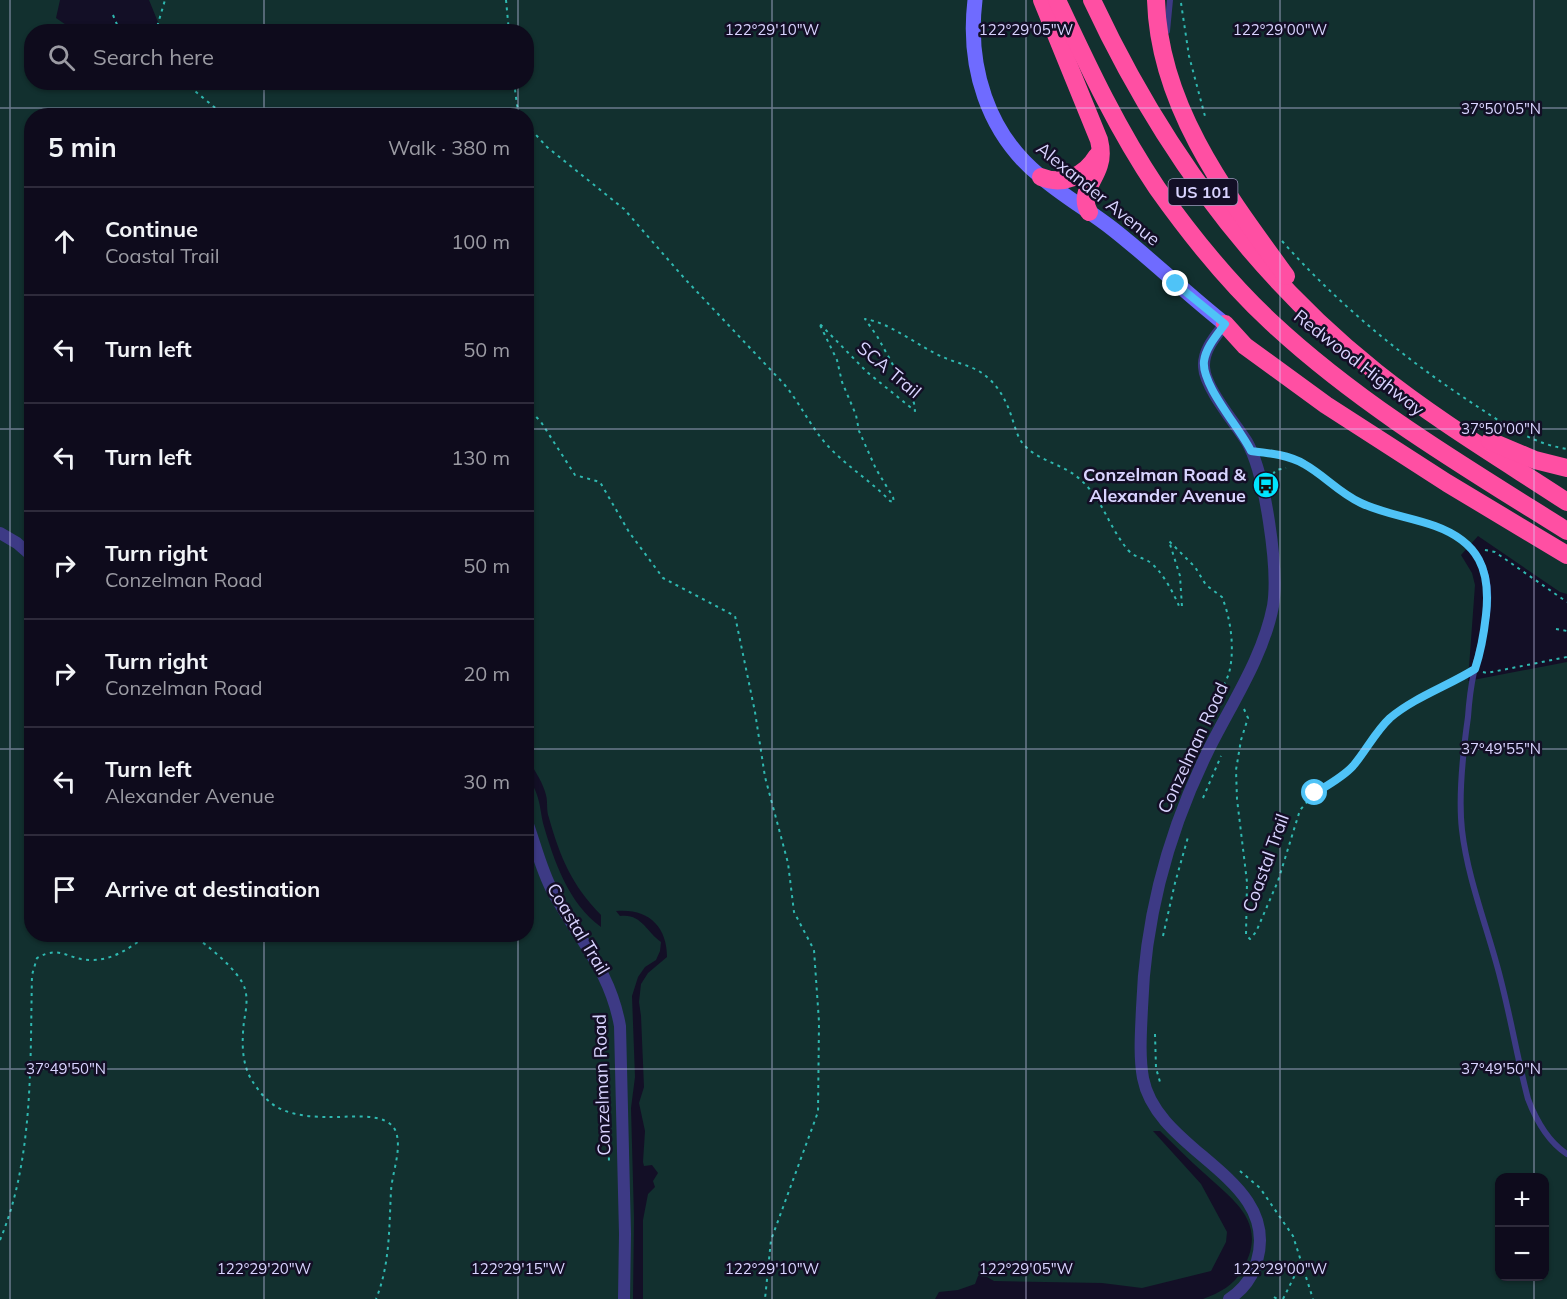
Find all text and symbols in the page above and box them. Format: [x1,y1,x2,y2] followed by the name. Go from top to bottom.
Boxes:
[725,20,820,39] text: 122°29'10"W
[979,20,1074,39] text: 122°29'05"W
[1233,20,1328,39] text: 122°29'00"W
[24,24,534,90] search box
[45,41,78,74] icon: search
[93,43,214,71] text: Search here
[1461,99,1541,118] text: 37°50'05"N
[48,131,117,164] text: 5 min
[388,135,510,160] text: Walk · 380 m
[1032,137,1165,251] street label: Alexander Avenue
[1168,179,1238,205] road number: US 101
[105,215,198,243] text: Continue
[48,225,81,258] icon: ahead
[451,229,510,254] text: 100 m
[105,243,219,268] text: Coastal Trail
[1162,270,1188,296] route end
[1289,304,1430,421] street label: Redwood Highway
[48,333,81,366] icon: left
[105,335,192,363] text: Turn left
[853,336,926,403] street label: SCA Trail
[463,337,510,362] text: 50 m
[1461,419,1541,438] text: 37°50'00"N
[48,441,81,474] icon: left
[105,443,192,471] text: Turn left
[451,445,510,470] text: 130 m
[1083,463,1247,507] place label: Conzelman Road & Alexander Avenue
[1251,470,1281,500] bus stop icon: Conzelman Road & Alexander Avenue
[105,539,208,567] text: Turn right
[48,549,81,582] icon: right
[463,553,510,578] text: 50 m
[105,567,262,592] text: Conzelman Road
[105,647,208,675] text: Turn right
[48,657,81,690] icon: right
[463,661,510,686] text: 20 m
[105,675,262,700] text: Conzelman Road
[1152,679,1233,817] street label: Conzelman Road
[1461,739,1541,758] text: 37°49'55"N
[105,755,192,783] text: Turn left
[48,765,81,798] icon: left
[463,769,510,794] text: 30 m
[1301,779,1327,805] route start
[105,783,275,808] text: Alexander Avenue
[1237,811,1294,915] street label: Coastal Trail
[48,873,81,906] icon: arrive
[105,875,320,903] text: Arrive at destination
[542,879,615,979] street label: Coastal Trail
[588,1014,615,1156] street label: Conzelman Road
[26,1059,106,1078] text: 37°49'50"N
[1461,1059,1541,1078] text: 37°49'50"N
[1495,1173,1549,1281] map controls
[1495,1173,1549,1227] button: +
[1495,1227,1549,1281] button: −
[217,1259,312,1278] text: 122°29'20"W
[471,1259,566,1278] text: 122°29'15"W
[725,1259,820,1278] text: 122°29'10"W
[979,1259,1074,1278] text: 122°29'05"W
[1233,1259,1328,1278] text: 122°29'00"W

